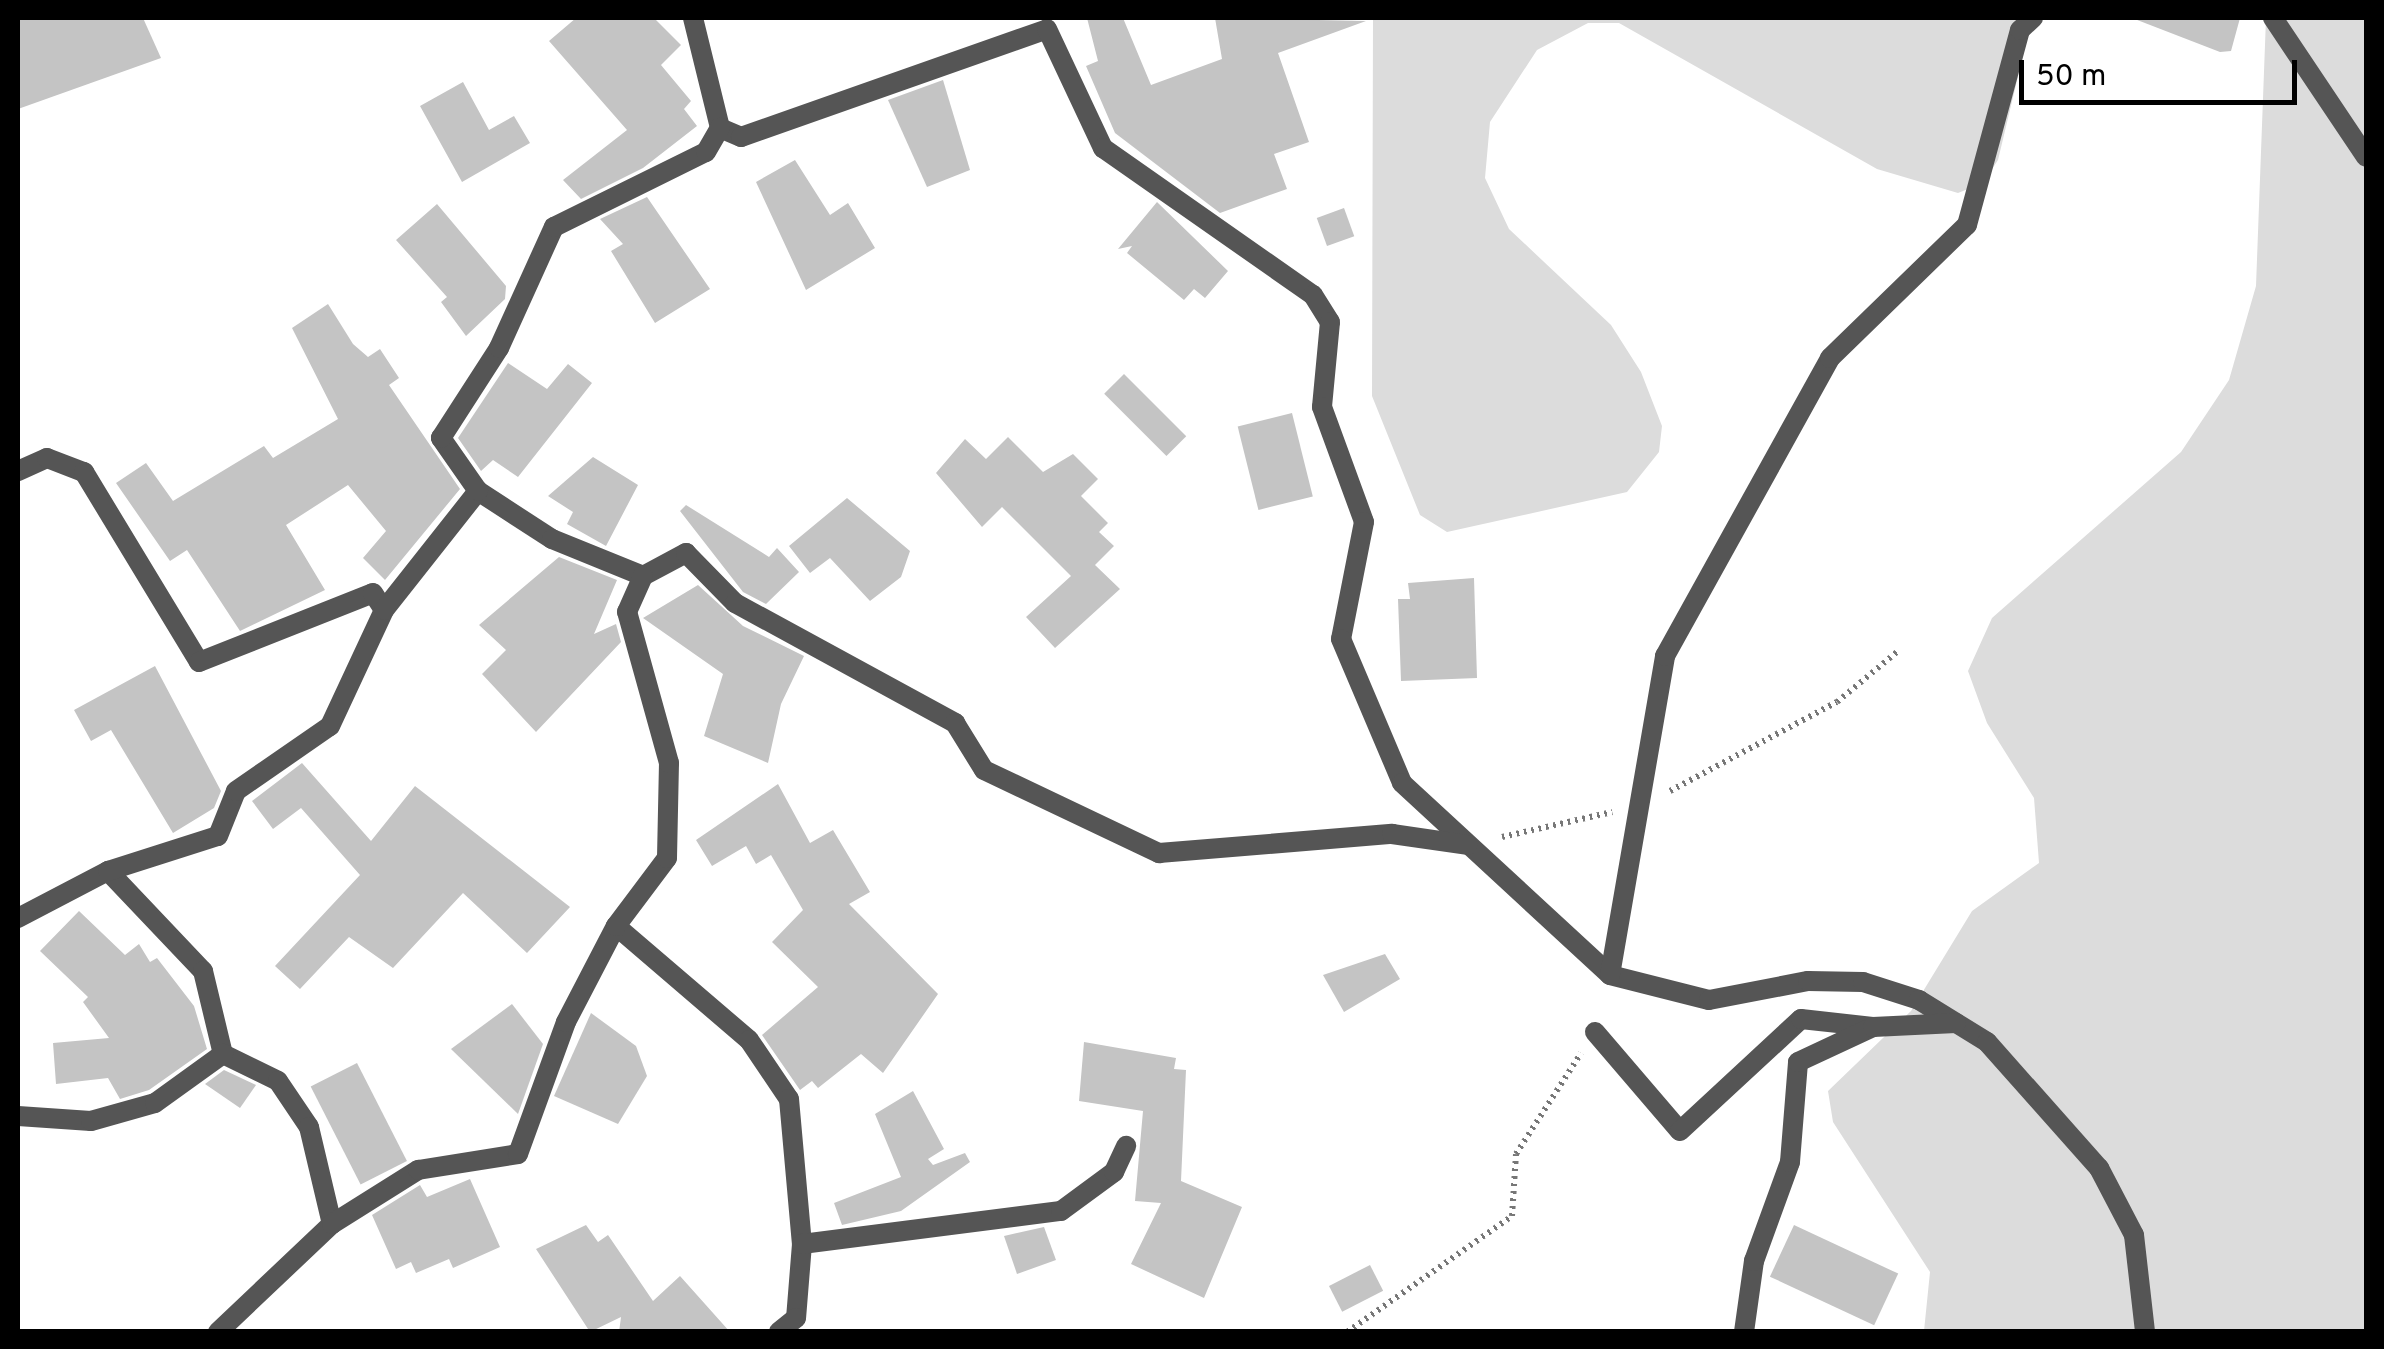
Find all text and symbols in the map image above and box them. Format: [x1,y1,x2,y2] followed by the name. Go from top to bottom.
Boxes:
[2024,40,2302,102] scale bar
[2036,59,2106,96] text: 50 m

